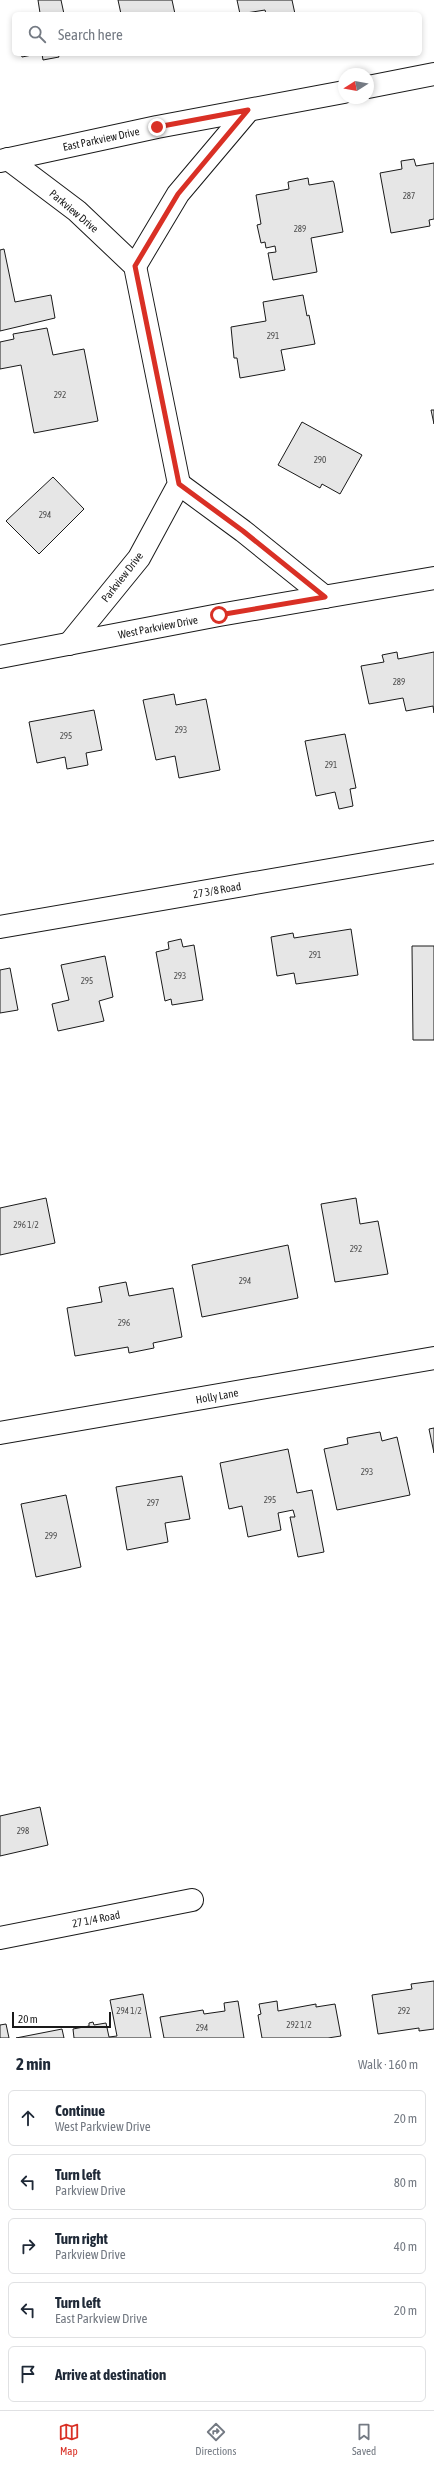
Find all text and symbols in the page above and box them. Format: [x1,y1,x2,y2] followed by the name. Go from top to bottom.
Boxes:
[12,12,422,56] search box
[26,23,48,45] icon: search
[58,26,123,43] text: Search here
[338,68,374,104] north arrow
[148,118,166,136] route end
[62,125,140,153] street label: East Parkview Drive
[47,187,101,235] street label: Parkview Drive
[403,191,415,201] house number: 287
[294,224,306,234] house number: 289
[267,331,279,341] house number: 291
[54,390,66,400] house number: 292
[314,455,326,465] house number: 290
[39,510,51,520] house number: 294
[99,550,145,604] street label: Parkview Drive
[210,606,228,624] route start
[117,613,199,641] street label: West Parkview Drive
[393,677,405,687] house number: 289
[175,725,187,735] house number: 293
[60,731,72,741] house number: 295
[325,760,337,770] house number: 291
[192,880,242,900] street label: 27 3/8 Road
[309,950,321,960] house number: 291
[174,971,186,981] house number: 293
[81,976,93,986] house number: 295
[13,1220,39,1230] house number: 296 1/2
[350,1244,362,1254] house number: 292
[239,1276,251,1286] house number: 294
[118,1318,130,1328] house number: 296
[195,1386,239,1406] street label: Holly Lane
[361,1467,373,1477] house number: 293
[264,1495,276,1505] house number: 295
[147,1498,159,1508] house number: 297
[45,1531,57,1541] house number: 299
[17,1826,29,1836] house number: 298
[71,1908,121,1930] street label: 27 1/4 Road
[116,2006,142,2016] house number: 294 1/2
[398,2006,410,2016] house number: 292
[12,2010,111,2029] scale bar
[18,2013,38,2025] text: 20 m
[286,2020,312,2030] house number: 292 1/2
[196,2023,208,2033] house number: 294
[16,2054,51,2074] text: 2 min
[358,2057,418,2072] text: Walk · 160 m
[55,2102,105,2119] text: Continue
[17,2107,39,2129] icon: ahead
[394,2111,417,2126] text: 20 m
[55,2119,151,2134] text: West Parkview Drive
[55,2166,101,2183] text: Turn left
[17,2171,39,2193] icon: left
[394,2175,417,2190] text: 80 m
[55,2183,126,2198] text: Parkview Drive
[55,2230,108,2247] text: Turn right
[17,2235,39,2257] icon: right
[394,2239,417,2254] text: 40 m
[55,2247,126,2262] text: Parkview Drive
[55,2294,101,2311] text: Turn left
[17,2299,39,2321] icon: left
[394,2303,417,2318] text: 20 m
[55,2311,147,2326] text: East Parkview Drive
[17,2363,39,2385] icon: arrive
[55,2366,166,2383] text: Arrive at destination
[58,2421,80,2457] tab: Map
[195,2421,236,2457] tab: Directions
[352,2421,376,2457] tab: Saved

